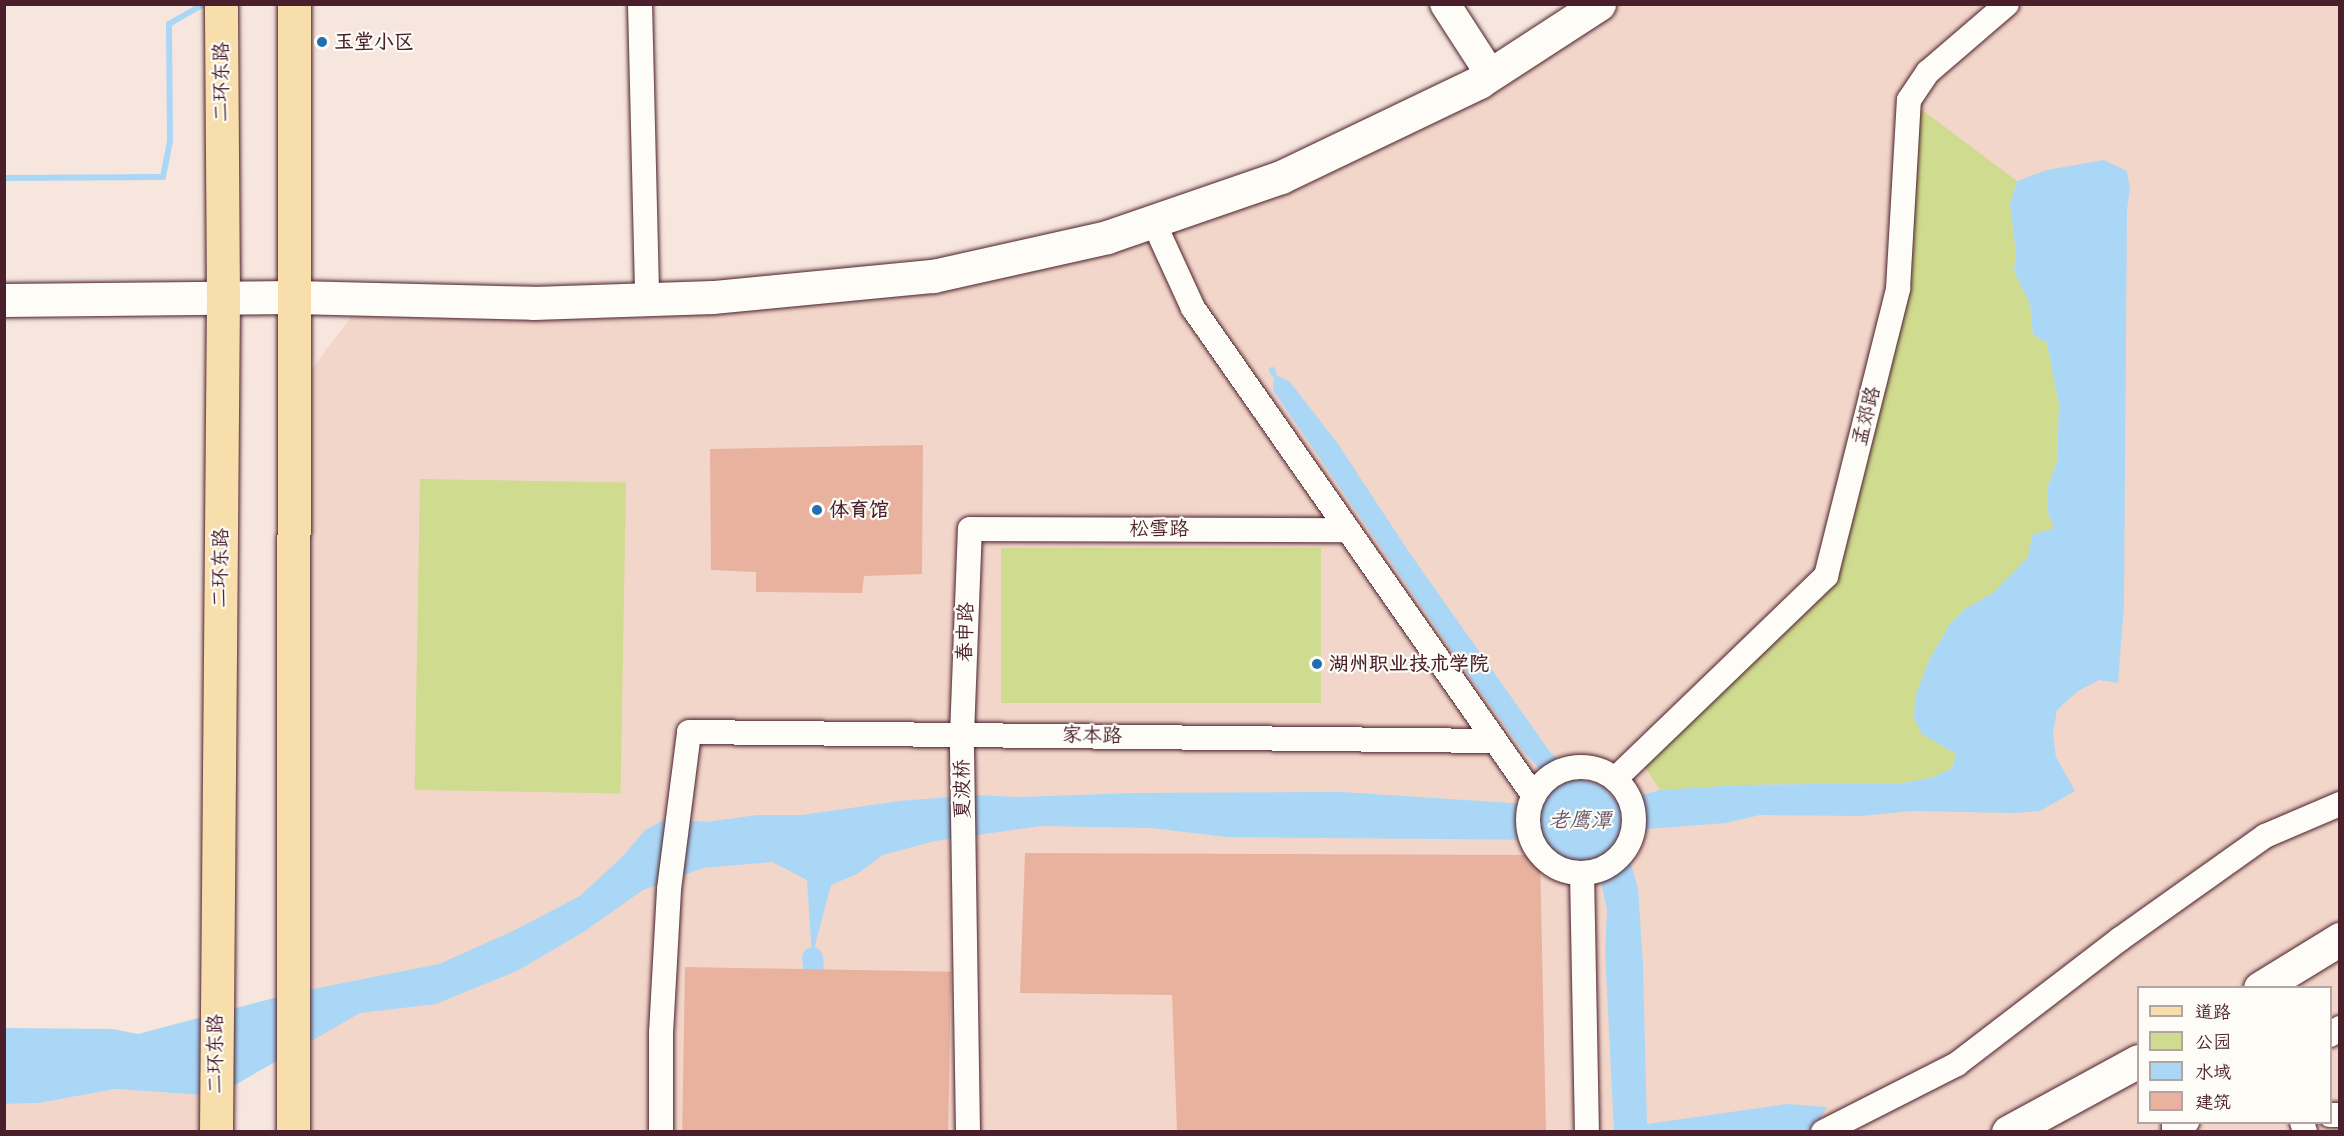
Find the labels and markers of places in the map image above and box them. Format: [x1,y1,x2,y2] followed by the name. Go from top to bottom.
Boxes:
[334,30,414,54] place label: 玉堂小区
[315,35,329,49] marker: 玉堂小区
[829,498,889,522] place label: 体育馆
[810,503,824,517] marker: 体育馆
[1329,652,1489,676] place label: 湖州职业技术学院
[1310,657,1324,671] marker: 湖州职业技术学院

